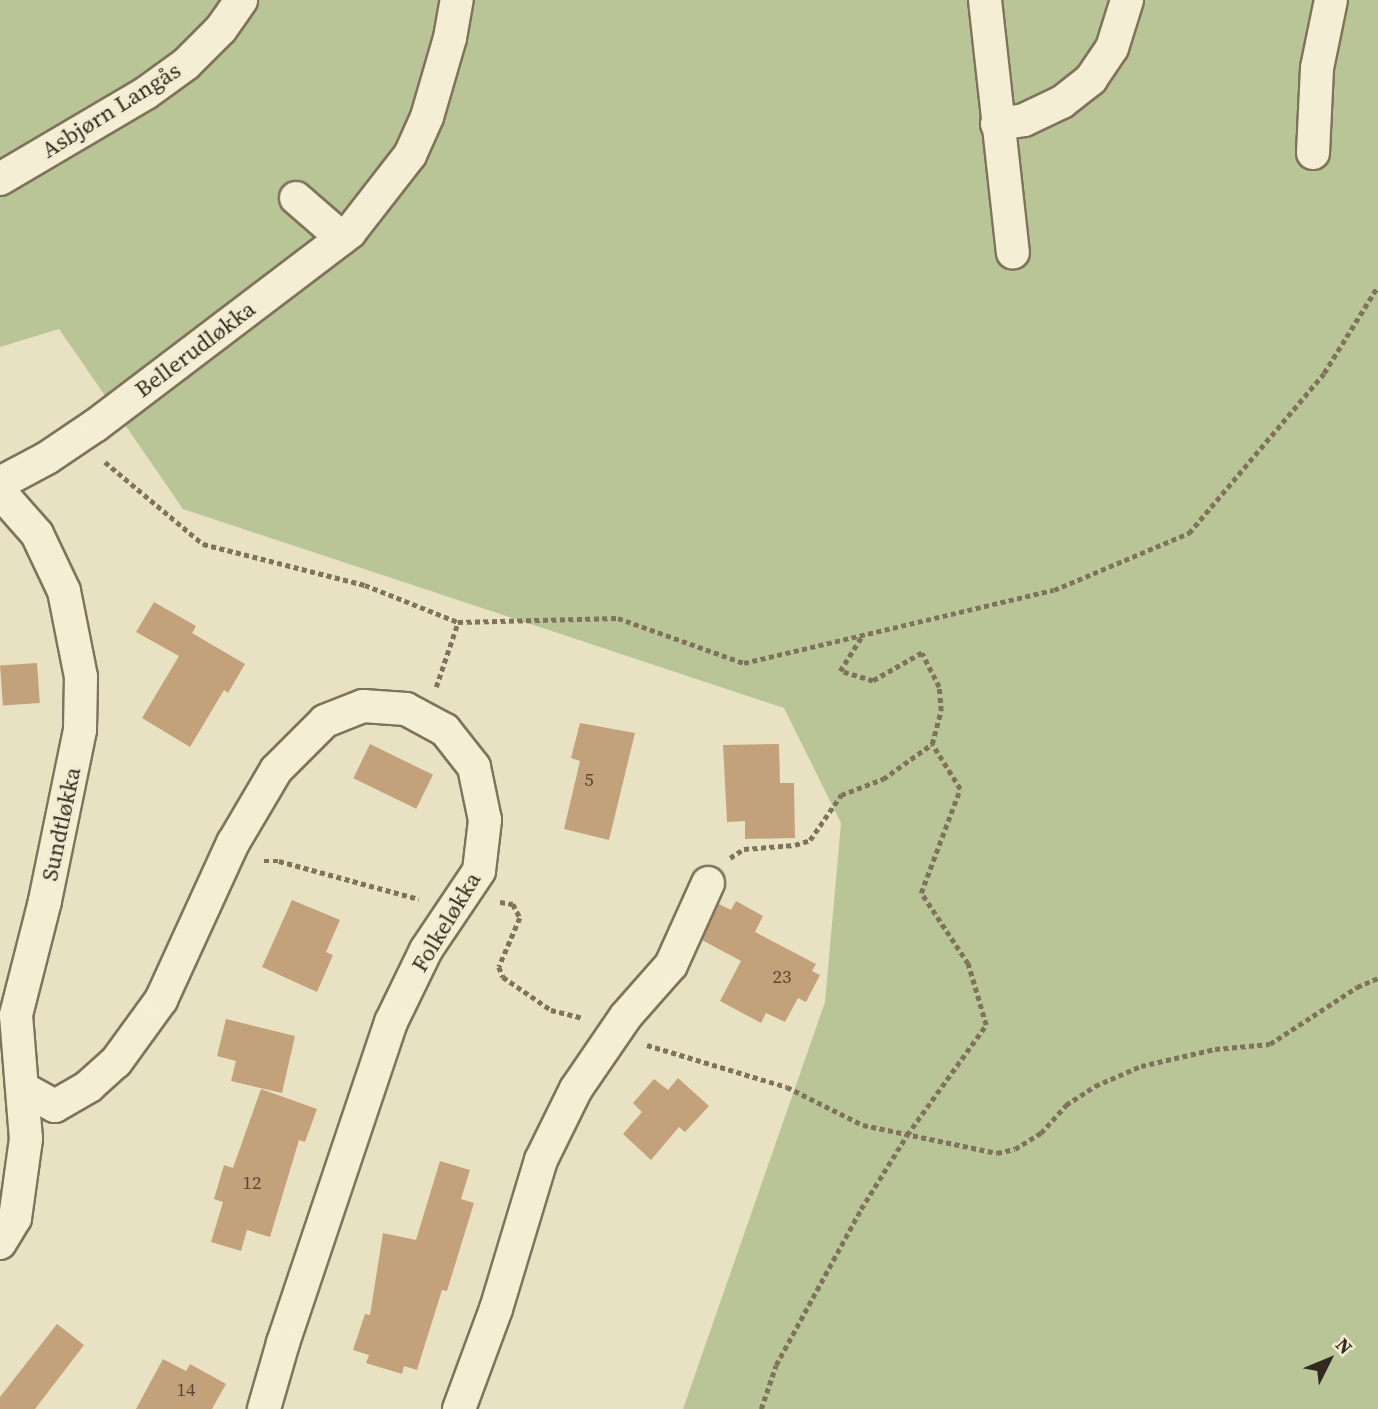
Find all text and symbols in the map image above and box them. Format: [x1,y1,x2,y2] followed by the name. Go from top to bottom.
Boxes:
[36,56,186,164] street label: Asbjørn Langås
[129,295,261,403] street label: Bellerudløkka
[35,765,87,883] street label: Sundtløkka
[584,769,594,791] house number: 5
[405,867,487,977] street label: Folkeløkka
[773,966,791,988] house number: 23
[243,1172,261,1194] house number: 12
[1294,1325,1364,1395] north arrow
[1330,1332,1359,1360] text: N
[177,1379,195,1401] house number: 14

